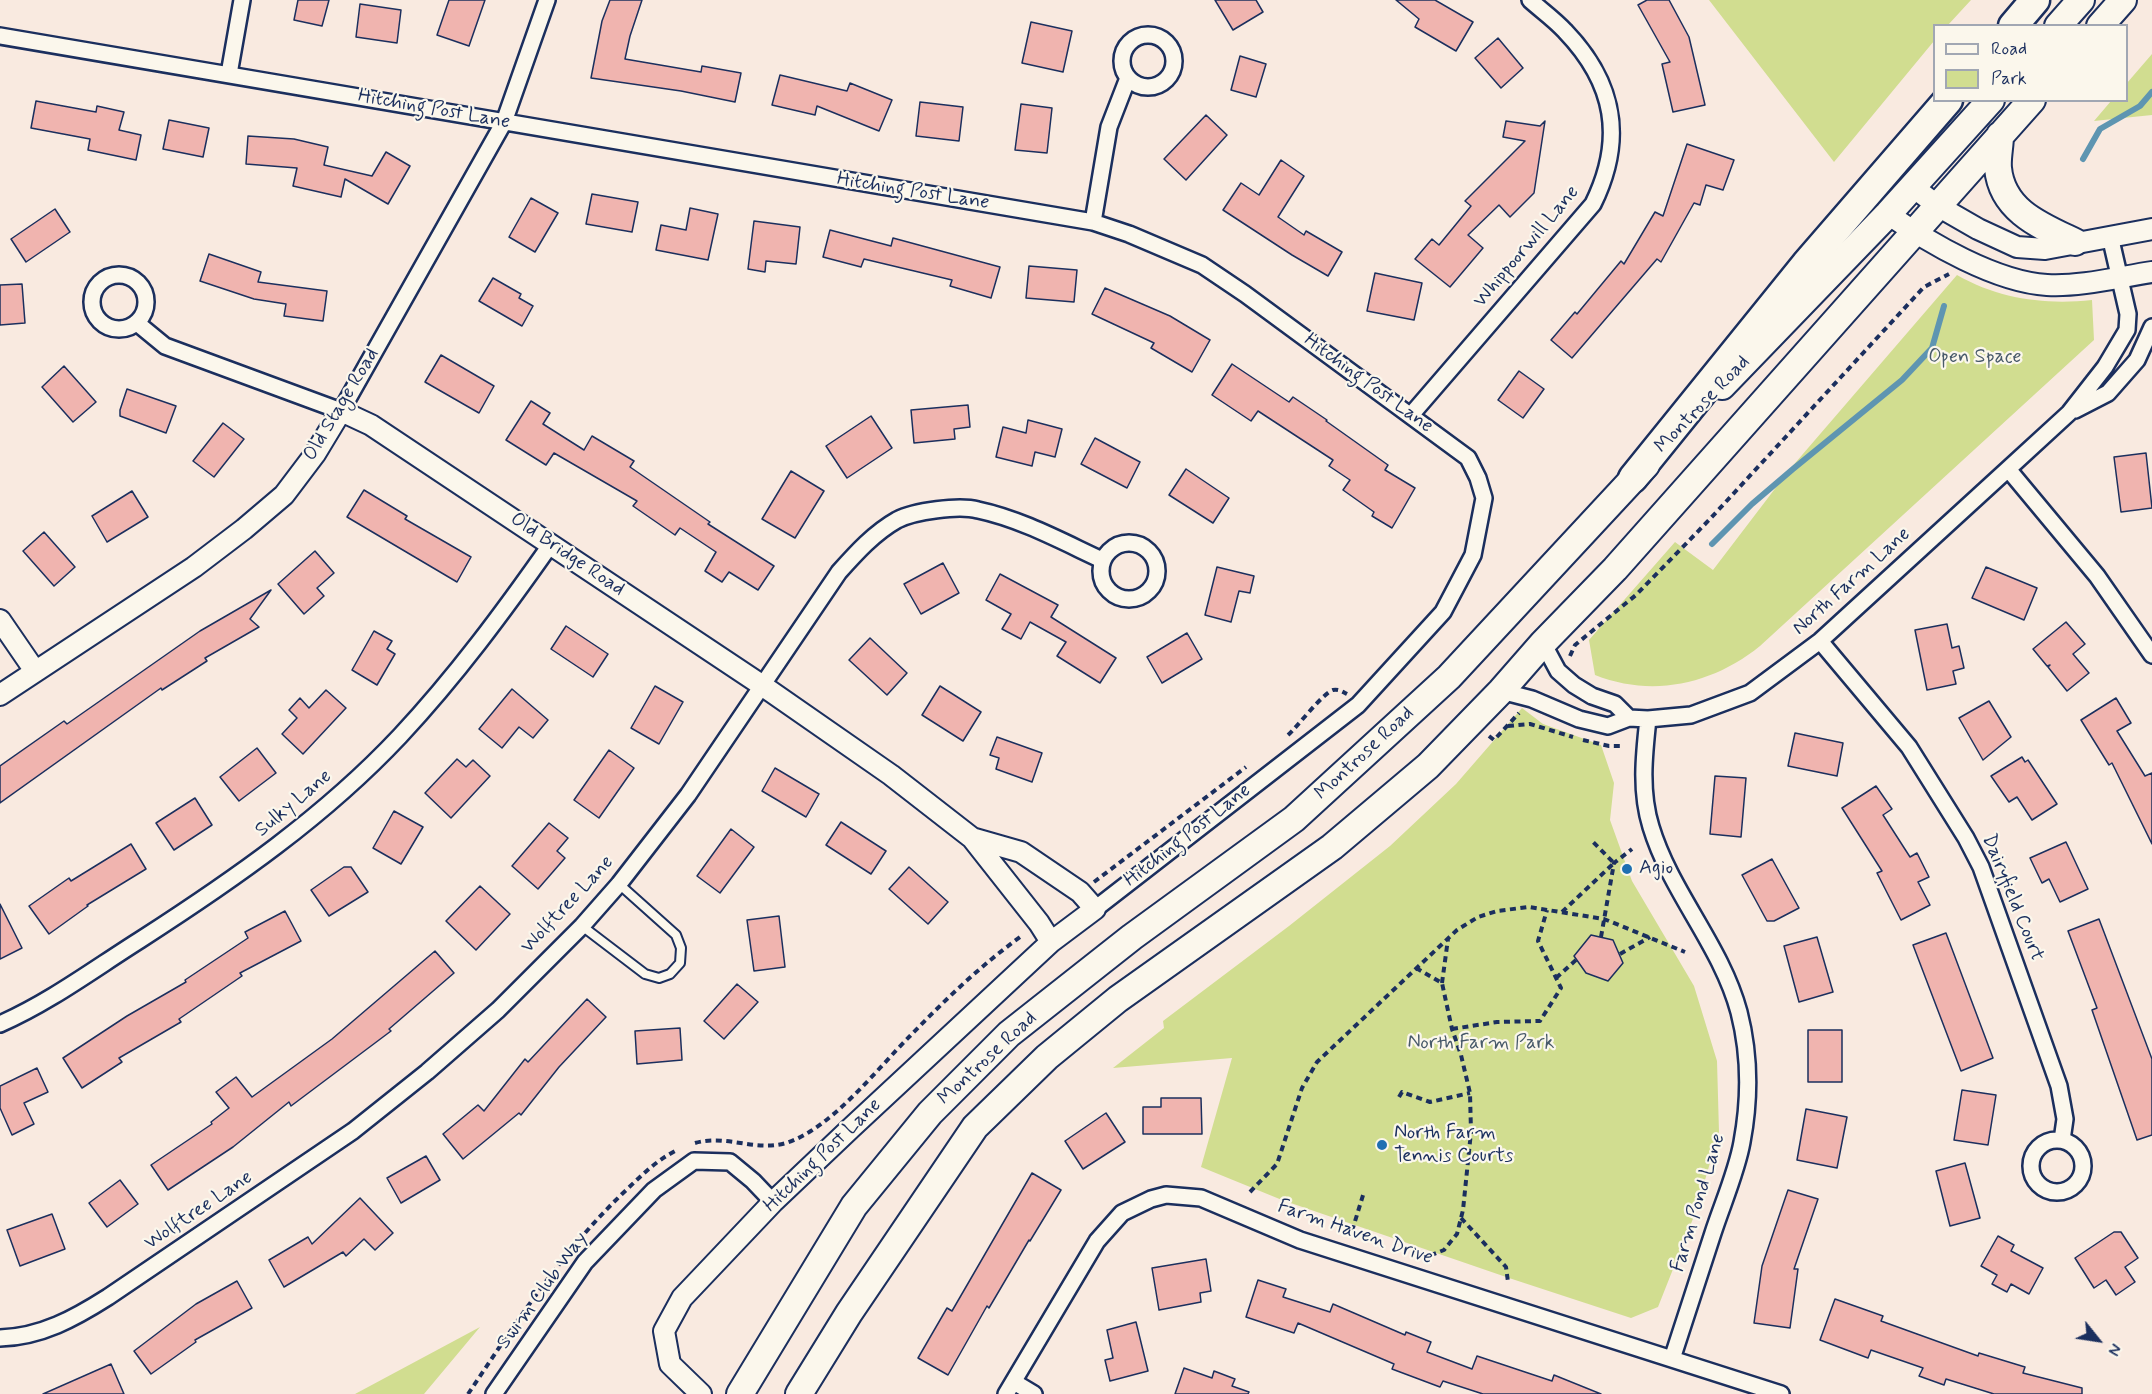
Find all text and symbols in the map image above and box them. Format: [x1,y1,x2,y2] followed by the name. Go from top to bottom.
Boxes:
[1933,24,2128,102] legend
[1991,37,2027,61] text: Road
[1991,67,2027,91] text: Park
[356,85,512,135] street label: Hitching Post Lane
[835,168,991,216] street label: Hitching Post Lane
[1469,181,1585,313] street label: Whippoorwill Lane
[1299,329,1437,439] street label: Hitching Post Lane
[299,344,385,466] street label: Old Stage Road
[1928,346,2022,370] park label: Open Space
[1650,351,1756,459] street label: Montrose Road
[505,508,629,602] street label: Old Bridge Road
[1788,523,1916,641] street label: North Farm Lane
[1311,702,1419,806] street label: Montrose Road
[251,765,337,843] street label: Sulky Lane
[1120,779,1256,893] street label: Hitching Post Lane
[1976,831,2048,965] street label: Dairyfield Court
[517,851,619,959] street label: Wolftree Lane
[1639,857,1673,881] place label: Agio
[1620,862,1634,876] marker: Agio
[934,1007,1042,1111] street label: Montrose Road
[1407,1032,1555,1056] park label: North Farm Park
[759,1094,887,1218] street label: Hitching Post Lane
[1394,1122,1513,1169] place label: North Farm Tennis Courts
[1667,1131,1731,1275] street label: Farm Pond Lane
[1375,1138,1389,1152] marker: North Farm Tennis Courts
[140,1166,258,1256] street label: Wolftree Lane
[1274,1195,1436,1271] street label: Farm Haven Drive
[492,1228,594,1354] street label: Swim Club Way
[2068,1310,2128,1370] north arrow
[2102,1339,2126,1359] text: N

